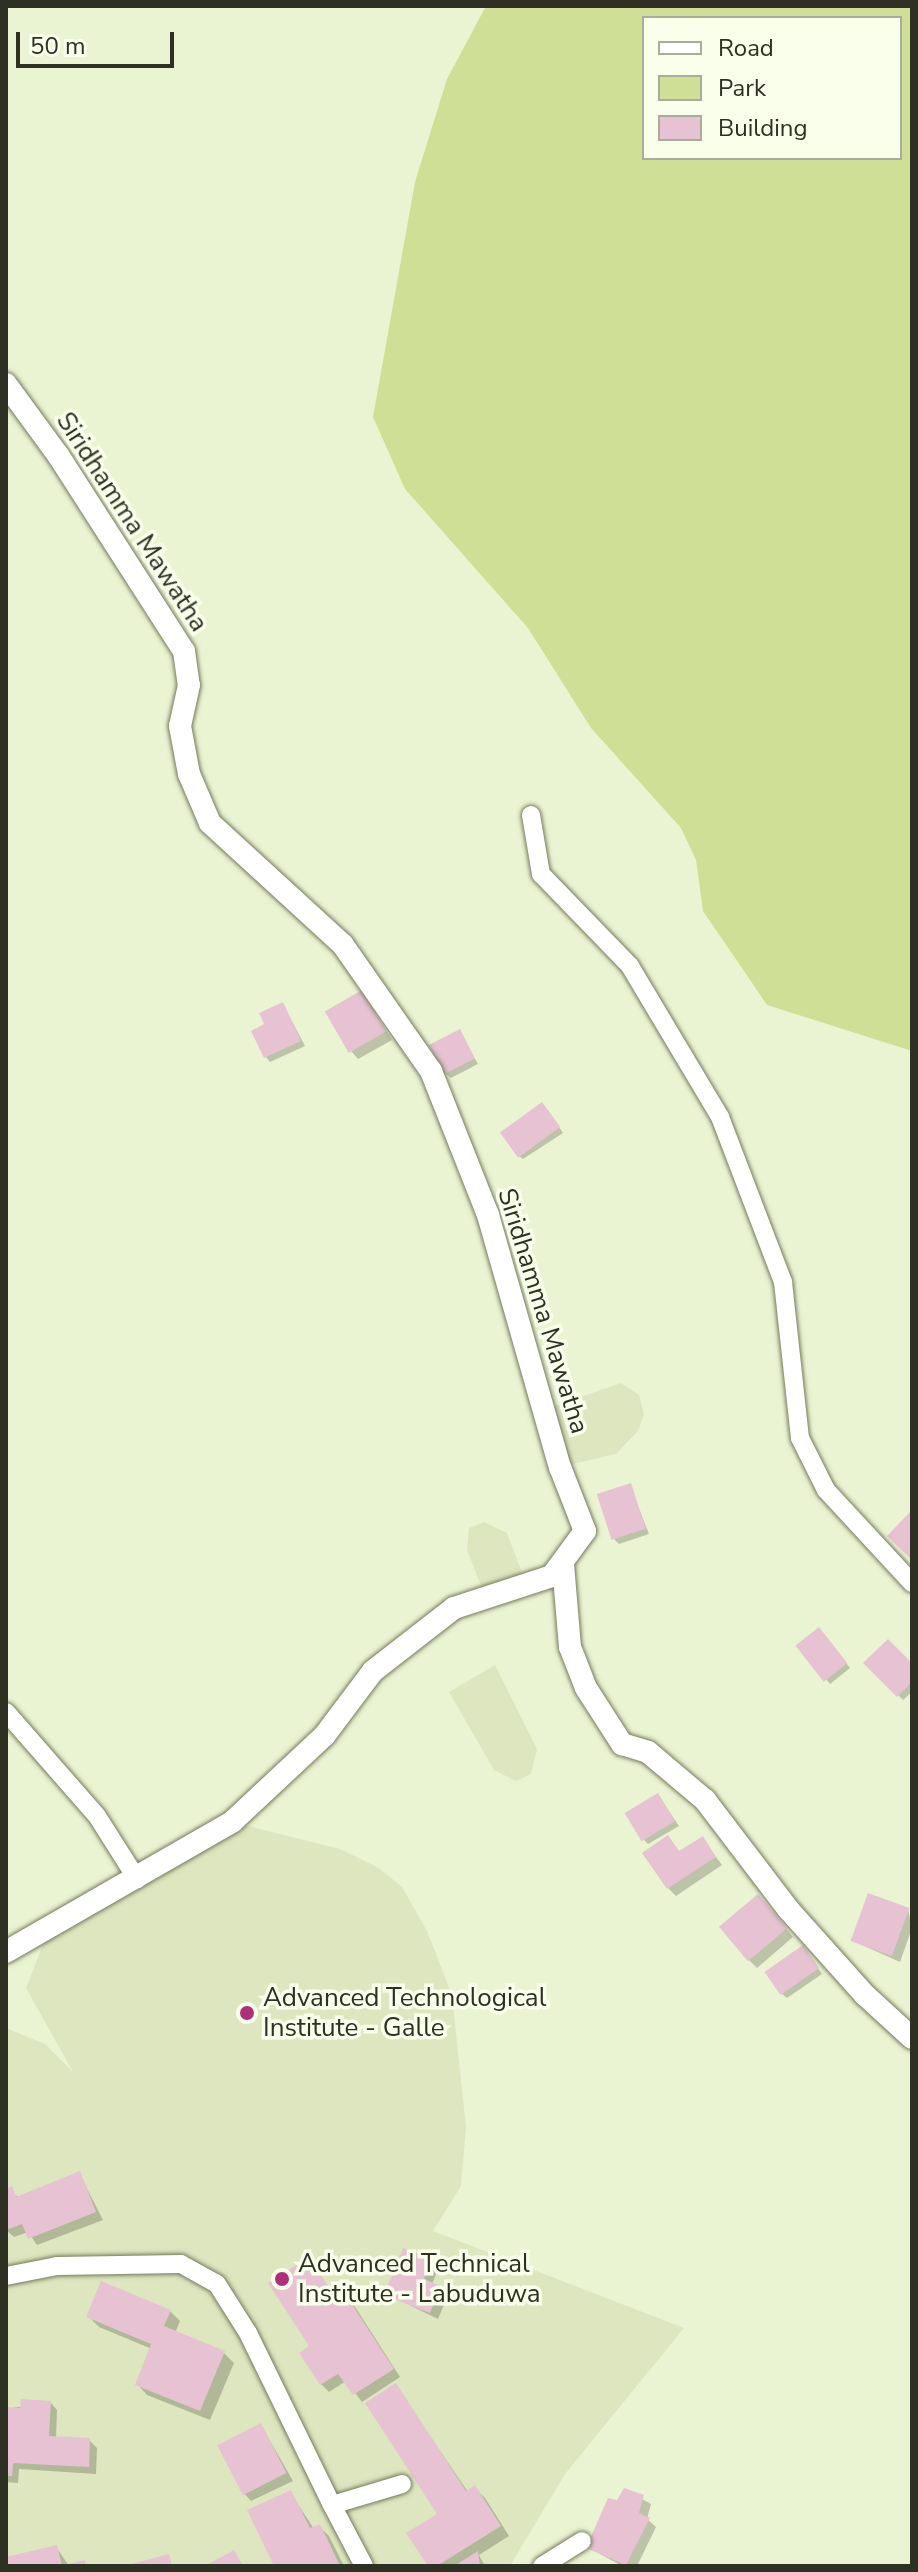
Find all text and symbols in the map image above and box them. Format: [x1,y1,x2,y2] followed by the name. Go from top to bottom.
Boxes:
[20,16,178,66] scale bar
[642,16,902,160] legend
[30,30,86,62] text: 50 m
[718,32,774,64] text: Road
[718,72,766,104] text: Park
[718,112,808,144] text: Building
[49,407,215,637] street label: Siridhamma Mawatha
[491,1185,595,1437] street label: Siridhamma Mawatha
[263,1982,546,2044] place label: Advanced Technological Institute - Galle
[238,2004,256,2022] marker: Advanced Technological Institute - Galle
[298,2248,541,2310] place label: Advanced Technical Institute - Labuduwa
[273,2270,291,2288] marker: Advanced Technical Institute - Labuduwa

